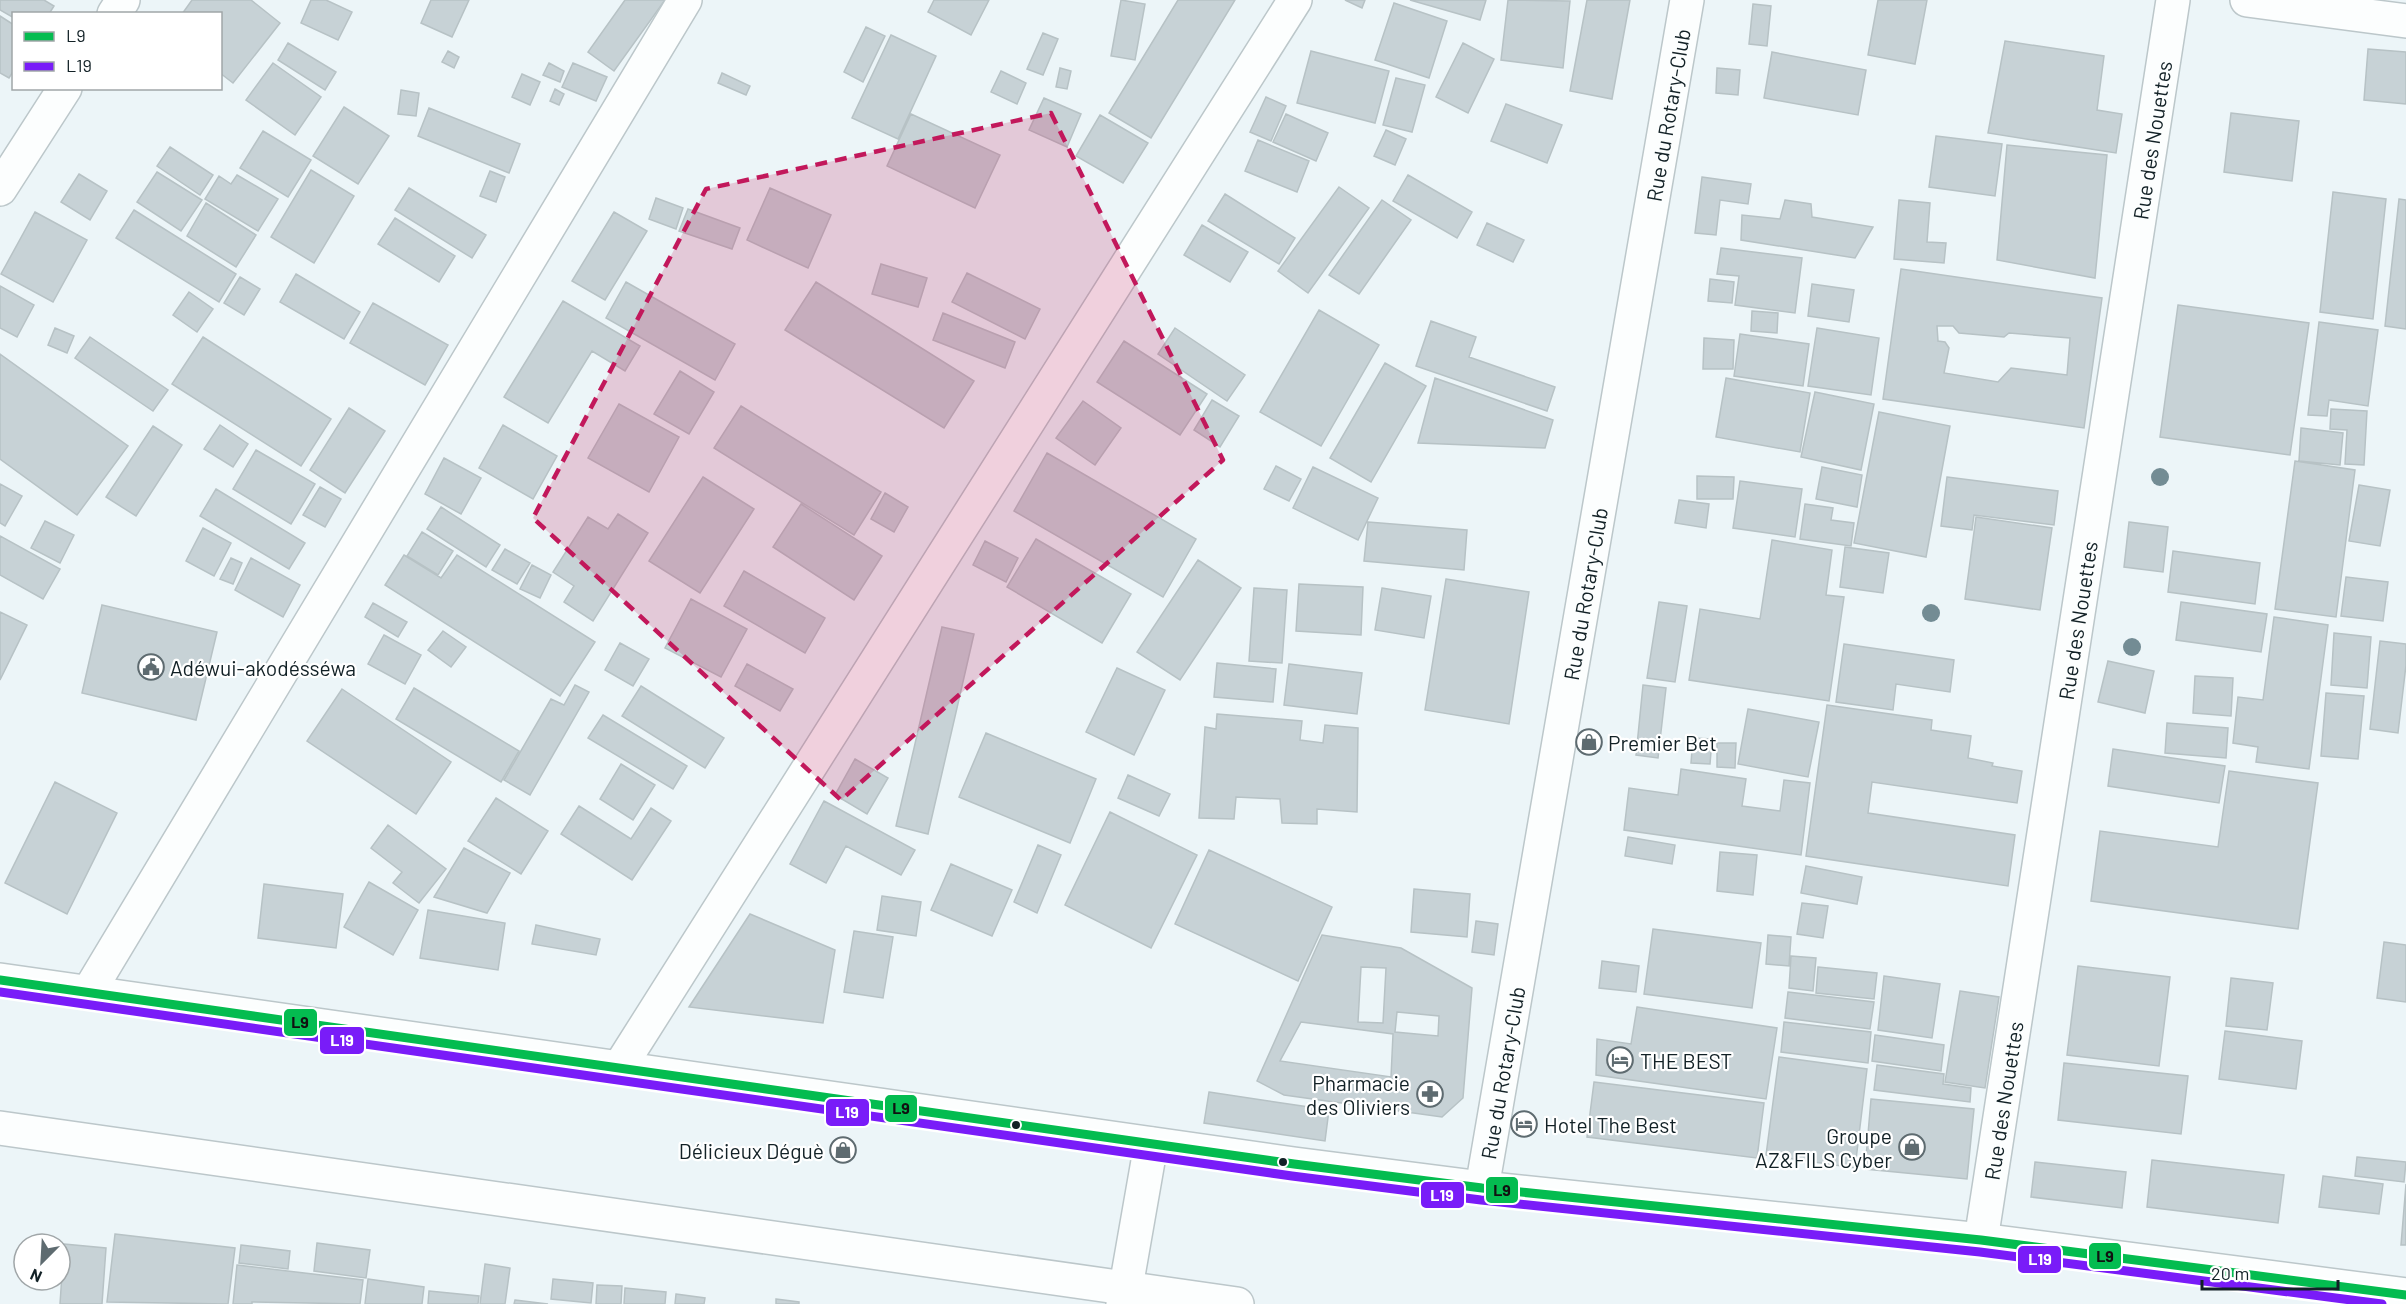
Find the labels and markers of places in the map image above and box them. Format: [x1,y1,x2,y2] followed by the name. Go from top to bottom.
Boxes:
[136,652,166,682] public building icon: Adéwui-akodésséwa
[170,655,356,680] place label: Adéwui-akodésséwa
[1574,727,1604,757] shop icon: Premier Bet
[1608,730,1717,755] place label: Premier Bet
[1605,1045,1635,1075] hotel icon: THE BEST
[1640,1048,1732,1073] place label: THE BEST
[1306,1070,1410,1119] place label: Pharmacie des Oliviers
[1415,1079,1445,1109] pharmacy icon: Pharmacie des Oliviers
[1509,1109,1539,1139] hotel icon: Hotel The Best
[1544,1112,1677,1137] place label: Hotel The Best
[1010,1119,1022,1131] unlabelled marker
[1755,1123,1892,1172] place label: Groupe AZ&FILS Cyber
[1897,1132,1927,1162] shop icon: Groupe AZ&FILS Cyber
[828,1135,858,1165] shop icon: Délicieux Déguè
[679,1138,824,1163] place label: Délicieux Déguè
[1277,1156,1289,1168] unlabelled marker

